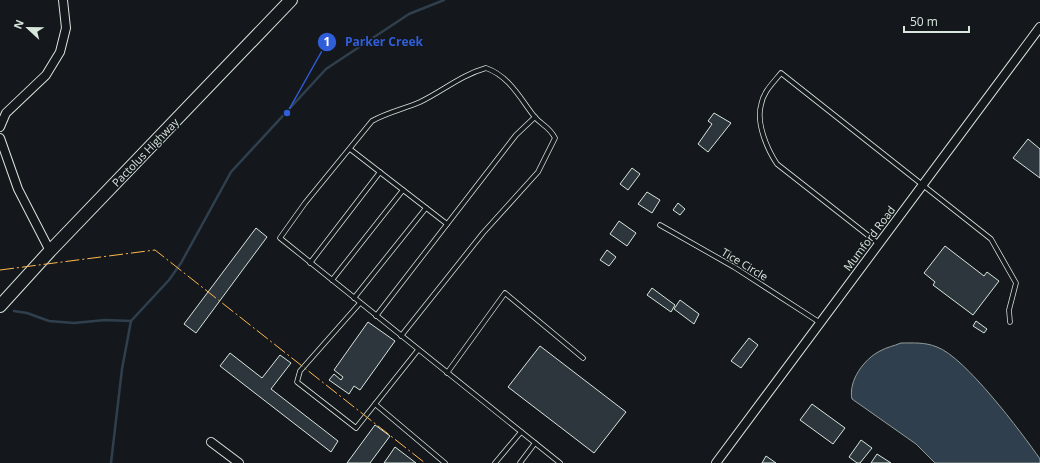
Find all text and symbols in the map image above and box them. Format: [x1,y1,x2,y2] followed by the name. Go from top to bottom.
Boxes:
[8,8,48,48] north arrow
[904,8,969,34] scale bar
[910,13,938,30] text: 50 m
[10,17,27,31] text: N
[317,30,431,54] callout: Parker Creek
[324,33,330,50] text: 1
[345,33,424,50] text: Parker Creek
[108,114,182,190] street label: Pactolus Highway
[840,203,898,273] street label: Mumford Road
[719,244,771,284] street label: Tice Circle

